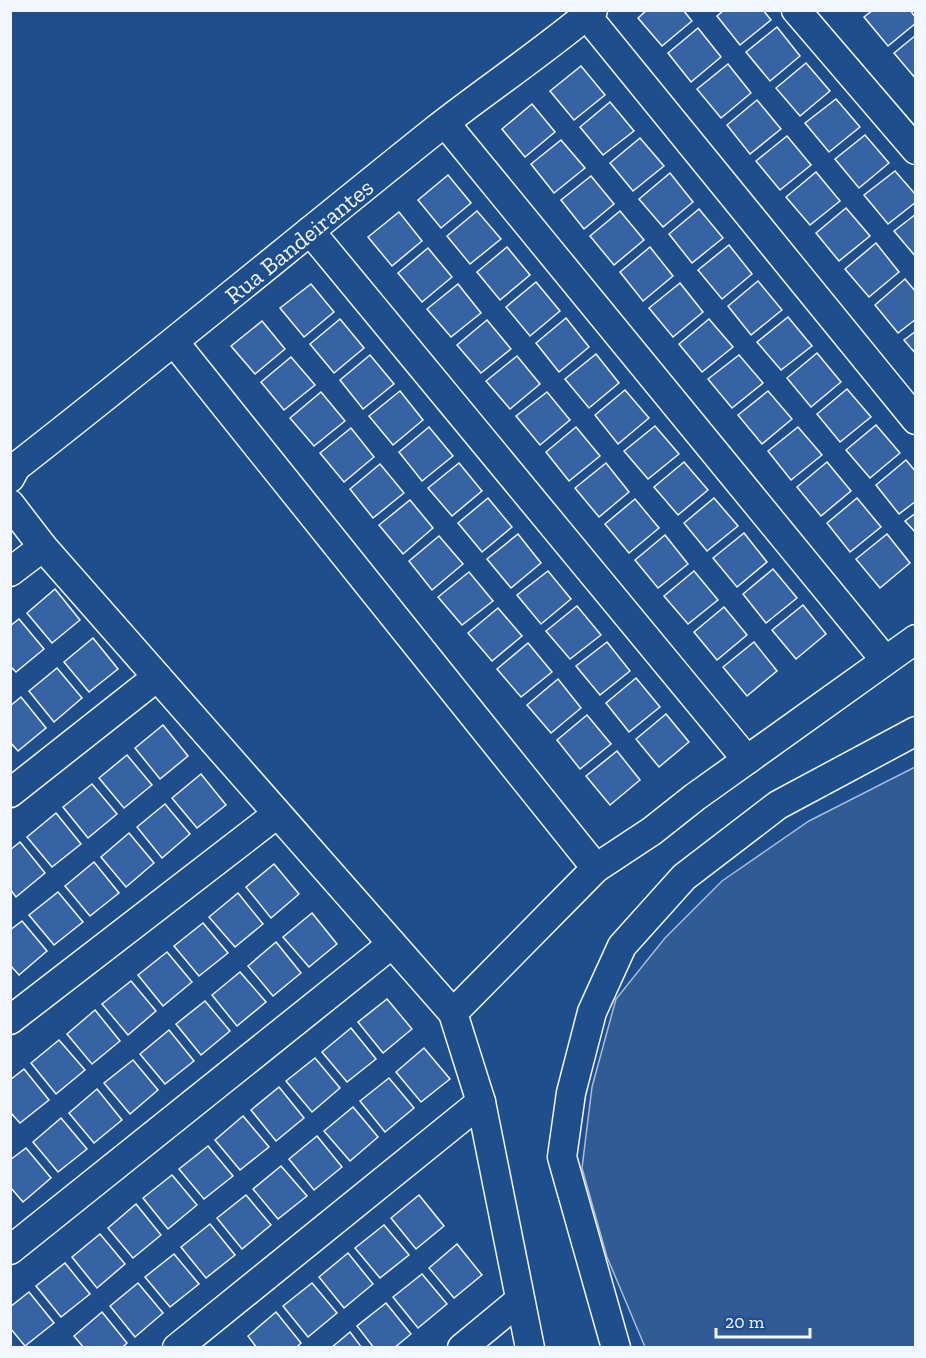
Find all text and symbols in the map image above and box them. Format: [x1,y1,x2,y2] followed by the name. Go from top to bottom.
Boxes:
[219,172,379,310] street label: Rua Bandeirantes
[716,1301,810,1339] scale bar
[725,1311,765,1333] text: 20 m

